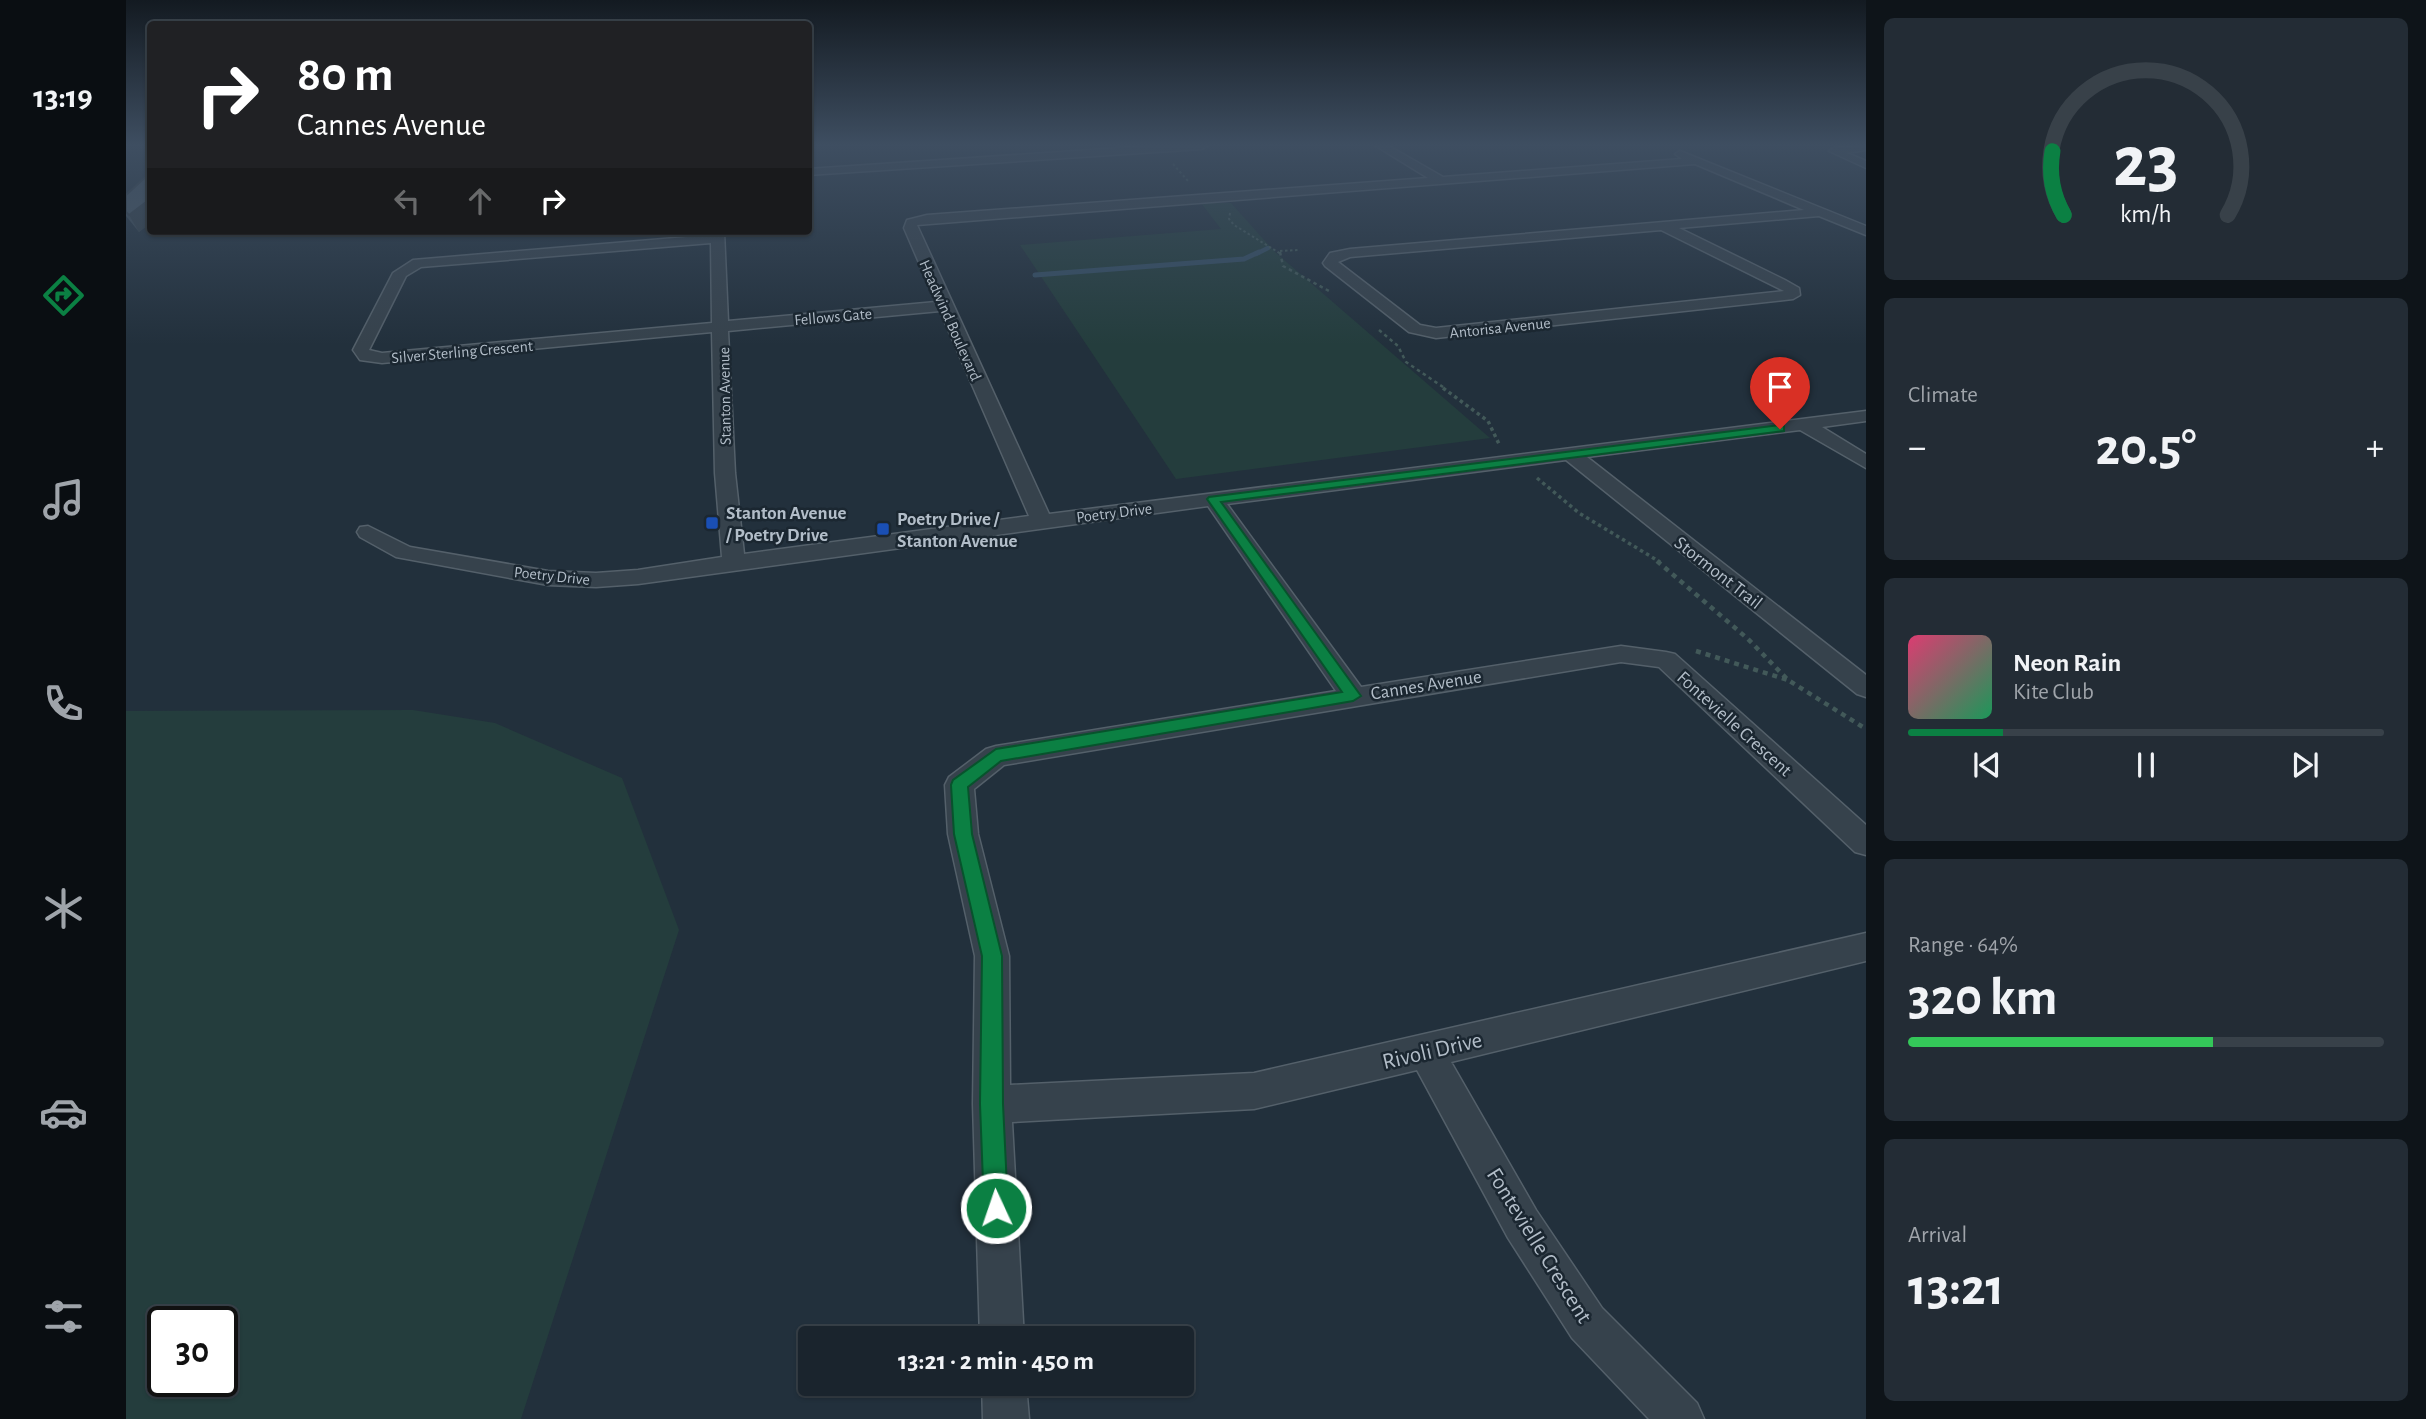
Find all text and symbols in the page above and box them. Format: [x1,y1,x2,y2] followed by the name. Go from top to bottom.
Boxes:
[182,49,273,140] icon: right
[297,51,394,100] text: 80 m
[33,81,93,113] text: 13:19
[297,109,486,141] text: Cannes Avenue
[2113,127,2179,200] text: 23
[388,182,426,220] icon: left
[461,182,499,220] icon: ahead
[534,182,572,220] icon: right
[2120,202,2172,227] text: km/h
[916,258,984,383] street label: Headwind Boulevard
[39,271,88,320] icon: directions
[794,306,872,328] street label: Fellows Gate
[1449,315,1551,341] street label: Antorisa Avenue
[391,338,533,366] street label: Silver Sterling Crescent
[716,347,734,445] street label: Stanton Avenue
[1750,357,1810,429] pin
[1761,368,1799,406] icon: arrive
[1908,384,1978,407] text: Climate
[2095,422,2197,474] text: 20.5°
[1908,429,1926,467] text: −
[2366,429,2384,467] text: +
[39,475,88,524] icon: music
[1075,500,1153,527] street label: Poetry Drive
[725,504,847,545] place label: Stanton Avenue / Poetry Drive
[897,510,1018,551] place label: Poetry Drive / Stanton Avenue
[704,515,720,531] marker: Stanton Avenue / Poetry Drive
[875,521,891,537] marker: Poetry Drive / Stanton Avenue
[1671,533,1765,613] street label: Stormont Trail
[513,564,591,589] street label: Poetry Drive
[2013,650,2121,676] text: Neon Rain
[1369,667,1483,704] street label: Cannes Avenue
[1673,668,1795,780] street label: Fontevielle Crescent
[39,679,88,728] icon: phone
[2013,681,2094,704] text: Kite Club
[1968,746,2006,784] icon: previous
[2127,746,2165,784] icon: pause
[2286,746,2324,784] icon: next
[39,884,88,933] icon: climate
[1908,934,2018,957] text: Range · 64%
[1908,972,2058,1024] text: 320 km
[1380,1029,1485,1074] street label: Rivoli Drive
[39,1088,88,1137] icon: car
[1482,1164,1596,1328] street label: Fontevielle Crescent
[959,1171,1033,1245] position arrow
[1908,1224,1967,1247] text: Arrival
[1908,1262,2004,1314] text: 13:21
[39,1292,88,1341] icon: filters
[147,1306,238,1397] speed limit sign: 30
[898,1348,1094,1374] text: 13:21 · 2 min · 450 m

